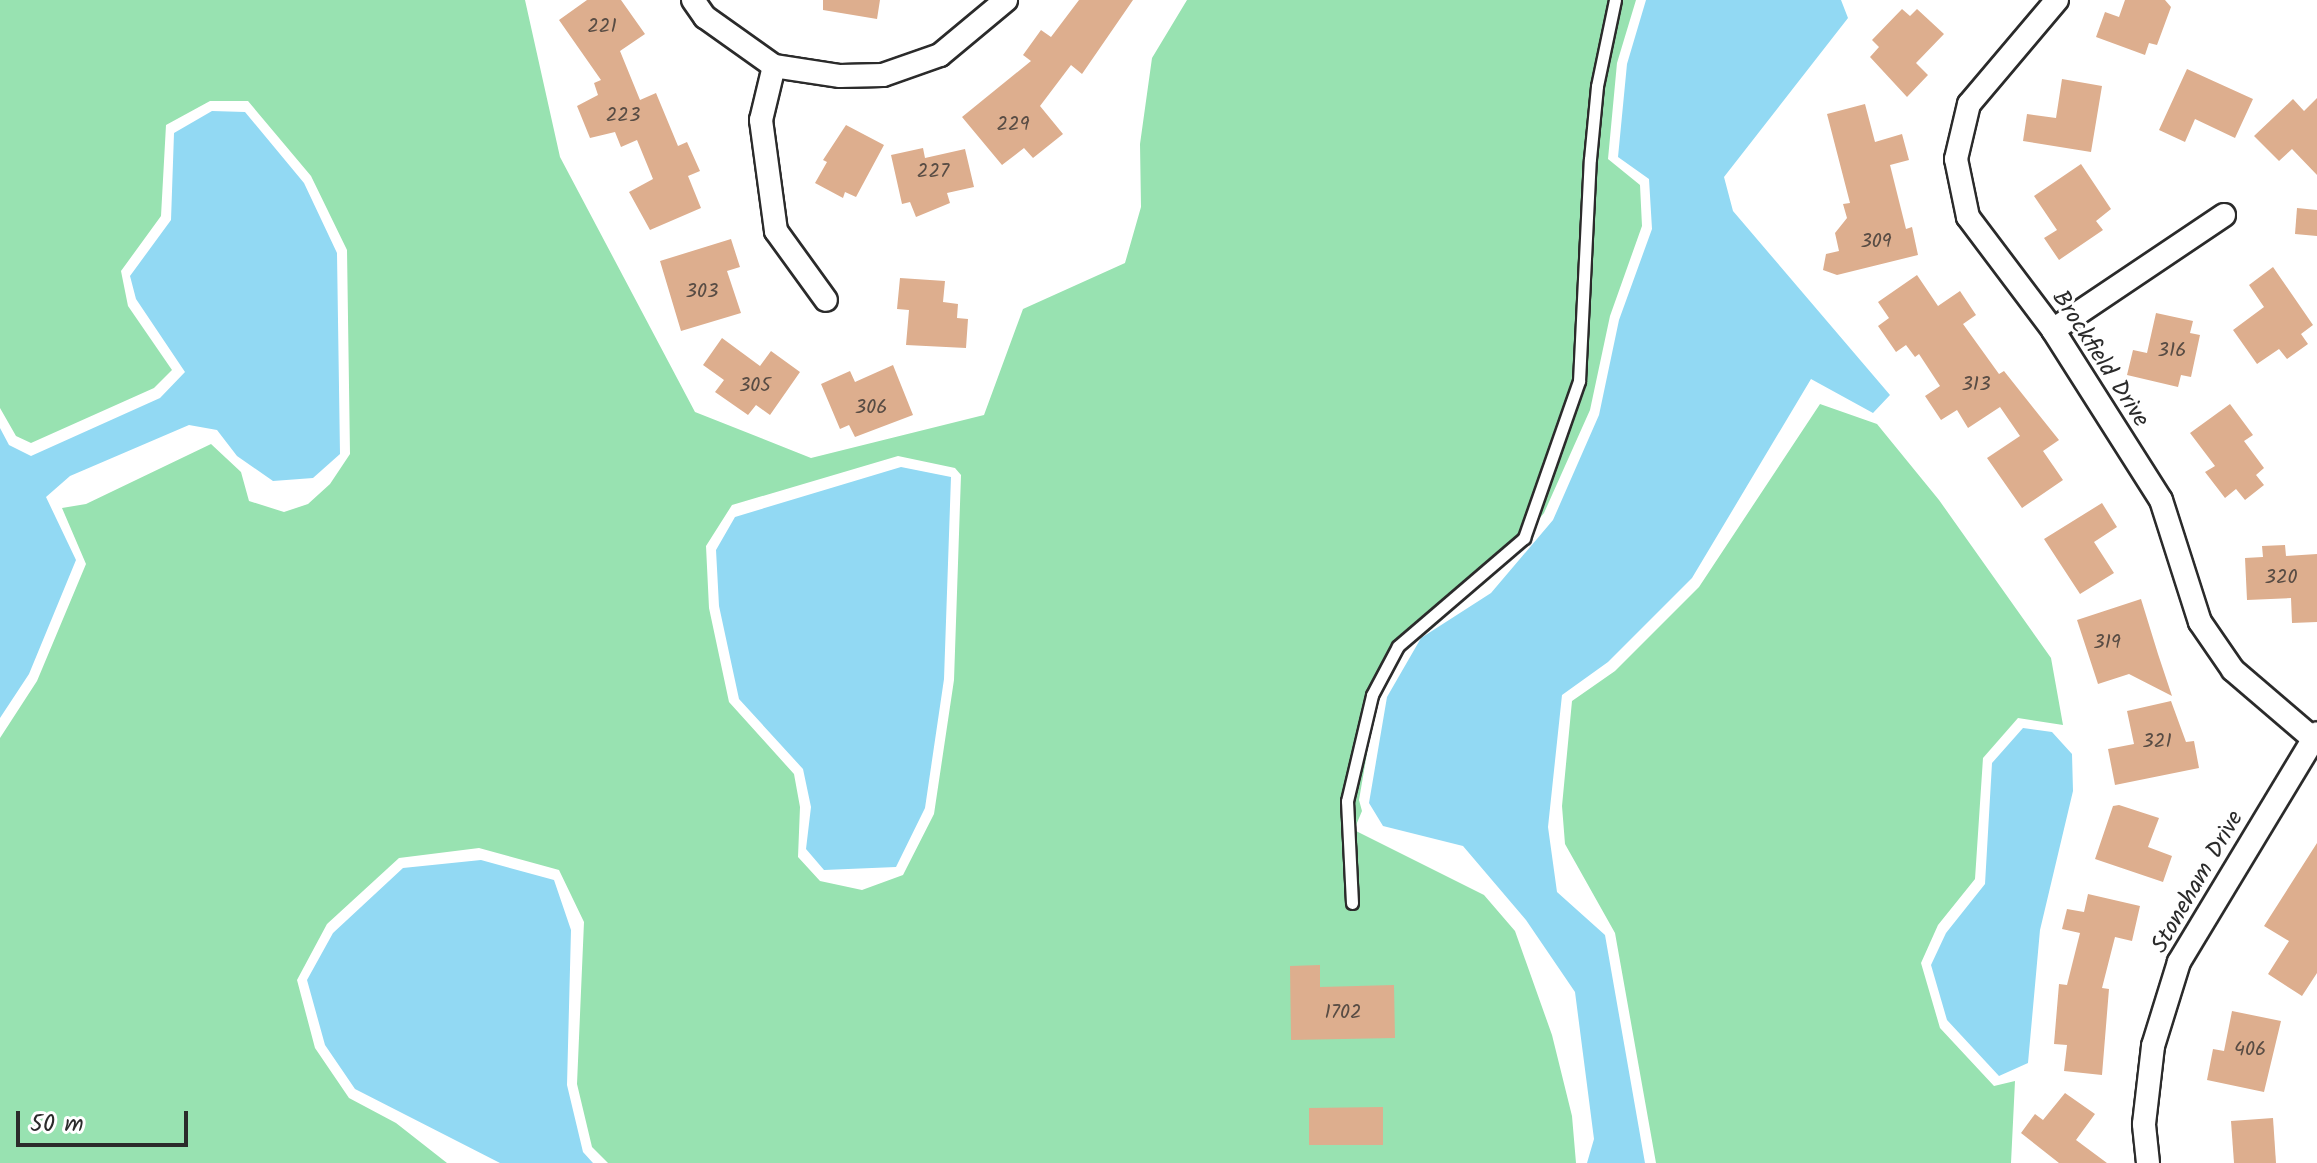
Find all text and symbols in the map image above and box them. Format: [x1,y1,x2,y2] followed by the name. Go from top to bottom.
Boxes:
[587,15,617,39] house number: 221
[606,104,640,128] house number: 223
[997,113,1029,137] house number: 229
[917,160,949,184] house number: 227
[1860,230,1892,254] house number: 309
[686,280,718,304] house number: 303
[2045,285,2155,433] street label: Brockfield Drive
[2158,339,2186,363] house number: 316
[1961,373,1991,397] house number: 313
[739,374,771,398] house number: 305
[855,396,887,420] house number: 306
[2264,566,2298,590] house number: 320
[2093,631,2121,655] house number: 319
[2142,730,2172,754] house number: 321
[2146,806,2250,958] street label: Stoneham Drive
[1324,1001,1362,1025] house number: 1702
[2234,1038,2266,1062] house number: 406
[20,1095,192,1145] scale bar
[30,1105,84,1144] text: 50 m

